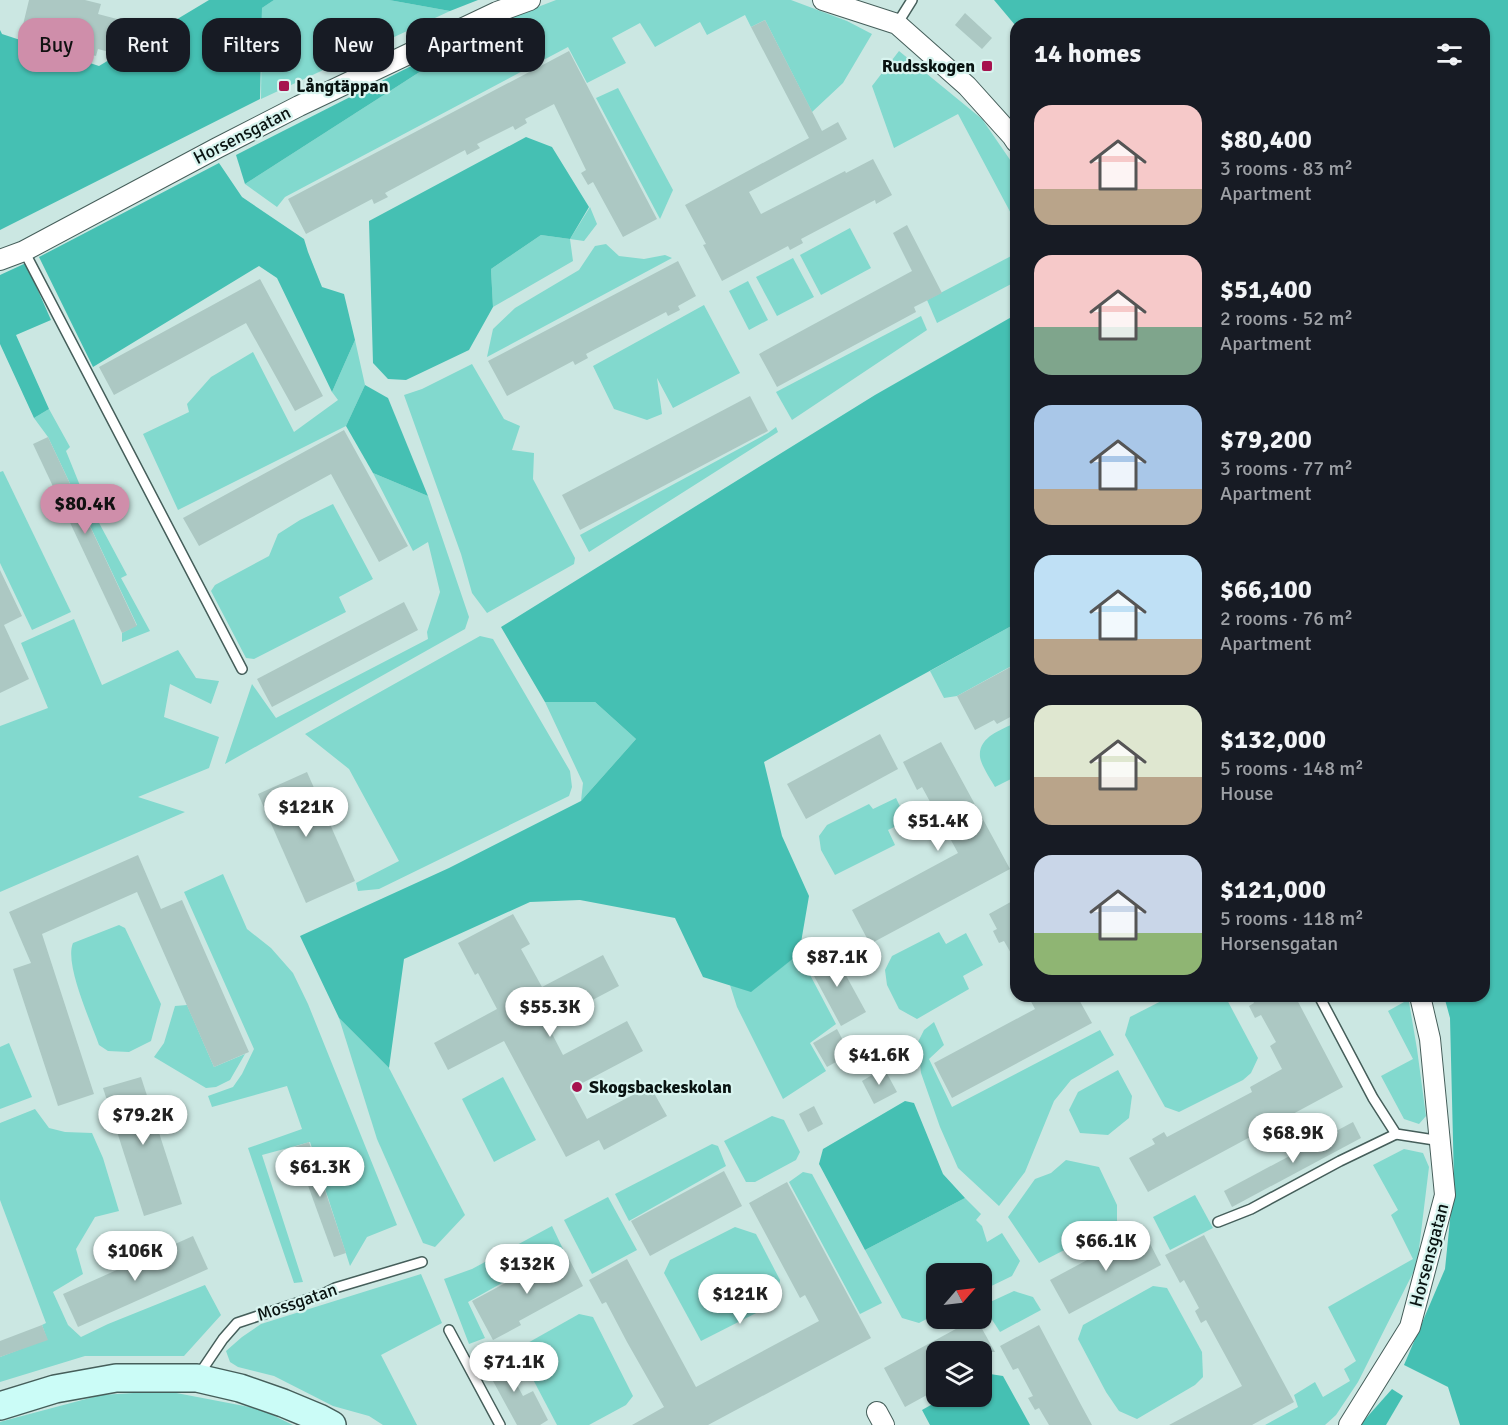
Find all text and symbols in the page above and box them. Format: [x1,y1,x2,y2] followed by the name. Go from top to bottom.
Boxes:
[18,18,94,72] chip: Buy
[106,18,190,72] chip: Rent
[202,18,301,72] chip: Filters
[313,18,394,72] chip: New
[406,18,545,72] chip: Apartment
[1034,38,1141,70] text: 14 homes
[1433,38,1466,71] icon: filters
[882,55,975,77] place label: Rudsskogen
[980,59,994,73] marker: Rudsskogen
[296,75,389,97] place label: Långtäppan
[277,79,291,93] marker: Långtäppan
[190,101,294,169] street label: Horsensgatan
[1220,124,1312,156] text: $80,400
[1082,129,1154,201] icon: home
[1220,156,1353,181] text: 3 rooms · 83 m²
[1220,181,1312,206] text: Apartment
[1220,274,1312,306] text: $51,400
[1082,279,1154,351] icon: home
[1220,306,1353,331] text: 2 rooms · 52 m²
[1220,331,1312,356] text: Apartment
[1220,424,1312,456] text: $79,200
[1082,429,1154,501] icon: home
[1220,456,1353,481] text: 3 rooms · 77 m²
[1220,481,1312,506] text: Apartment
[36,484,134,535] pin: $80.4K
[54,491,116,516] text: $80.4K
[1220,574,1312,606] text: $66,100
[1082,579,1154,651] icon: home
[1220,606,1353,631] text: 2 rooms · 76 m²
[1220,631,1312,656] text: Apartment
[1220,724,1326,756] text: $132,000
[1082,729,1154,801] icon: home
[1220,756,1364,781] text: 5 rooms · 148 m²
[1220,781,1274,806] text: House
[264,787,348,838] pin: $121K
[278,794,334,819] text: $121K
[889,801,987,852] pin: $51.4K
[907,808,969,833] text: $51.4K
[1220,874,1326,906] text: $121,000
[1082,879,1154,951] icon: home
[1220,906,1364,931] text: 5 rooms · 118 m²
[1220,931,1338,956] text: Horsensgatan
[788,937,886,988] pin: $87.1K
[806,944,868,969] text: $87.1K
[501,987,599,1038] pin: $55.3K
[519,994,581,1019] text: $55.3K
[830,1035,928,1086] pin: $41.6K
[848,1042,910,1067] text: $41.6K
[589,1076,732,1098] place label: Skogsbackeskolan
[570,1080,584,1094] marker: Skogsbackeskolan
[94,1095,192,1146] pin: $79.2K
[112,1102,174,1127] text: $79.2K
[1244,1113,1342,1164] pin: $68.9K
[1262,1120,1324,1145] text: $68.9K
[271,1147,369,1198] pin: $61.3K
[289,1154,351,1179] text: $61.3K
[1405,1201,1453,1309] street label: Horsensgatan
[1057,1221,1155,1272] pin: $66.1K
[1075,1228,1137,1253] text: $66.1K
[93,1231,177,1282] pin: $106K
[107,1238,163,1263] text: $106K
[485,1244,569,1295] pin: $132K
[499,1251,555,1276] text: $132K
[926,1263,992,1329] north arrow
[926,1263,992,1407] map controls
[698,1274,782,1325] pin: $121K
[254,1278,340,1326] street label: Mossgatan
[712,1281,768,1306] text: $121K
[926,1341,992,1407] button: layers
[465,1342,563,1393] pin: $71.1K
[483,1349,545,1374] text: $71.1K

